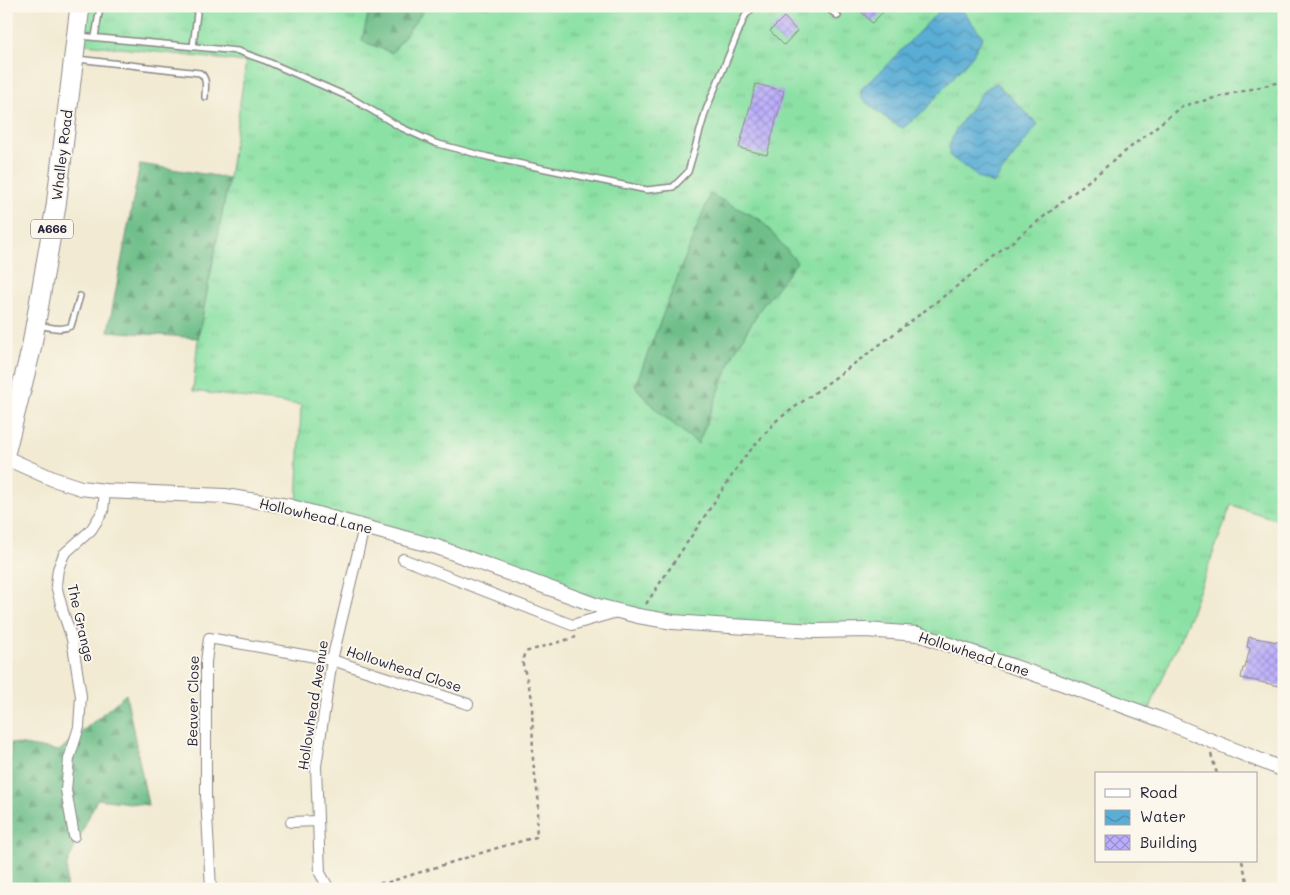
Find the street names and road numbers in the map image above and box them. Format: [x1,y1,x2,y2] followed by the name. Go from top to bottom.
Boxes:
[47,108,77,201] street label: Whalley Road
[31,220,73,238] road number: A666
[258,493,375,538] street label: Hollowhead Lane
[63,582,100,664] street label: The Grange
[916,627,1032,680] street label: Hollowhead Lane
[293,638,332,771] street label: Hollowhead Avenue
[344,641,464,696] street label: Hollowhead Close
[182,655,203,747] street label: Beaver Close

